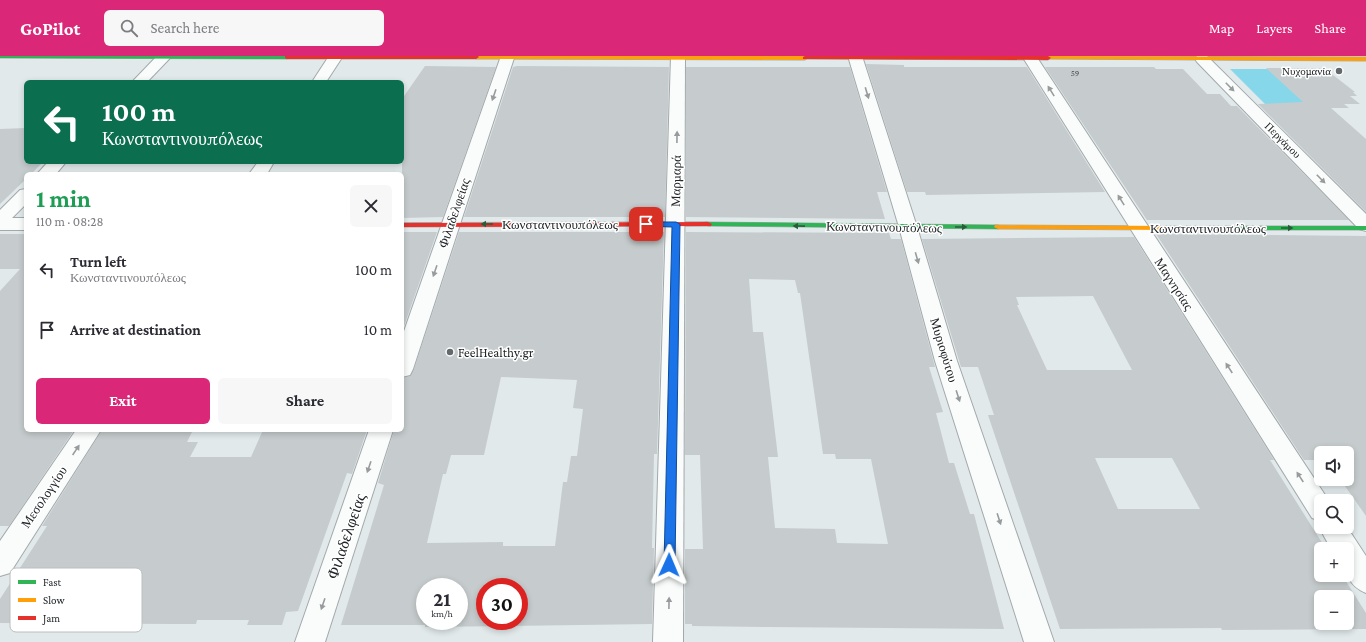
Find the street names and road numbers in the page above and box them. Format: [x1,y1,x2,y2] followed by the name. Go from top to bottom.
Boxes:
[1262,120,1304,161] street label: Περγάμου
[668,155,684,207] street label: Μαρμαρά
[435,176,473,250] street label: Φιλαδελφείας
[502,217,619,232] street label: Κωνσταντινουπόλεως
[826,218,943,236] street label: Κωνσταντινουπόλεως
[1150,221,1267,236] street label: Κωνσταντινουπόλεως
[1152,255,1197,314] street label: Μαγνησίας
[927,316,961,384] street label: Μυριοφύτου
[18,463,70,531] street label: Μεσολογγίου
[323,490,370,581] street label: Φιλαδελφείας

